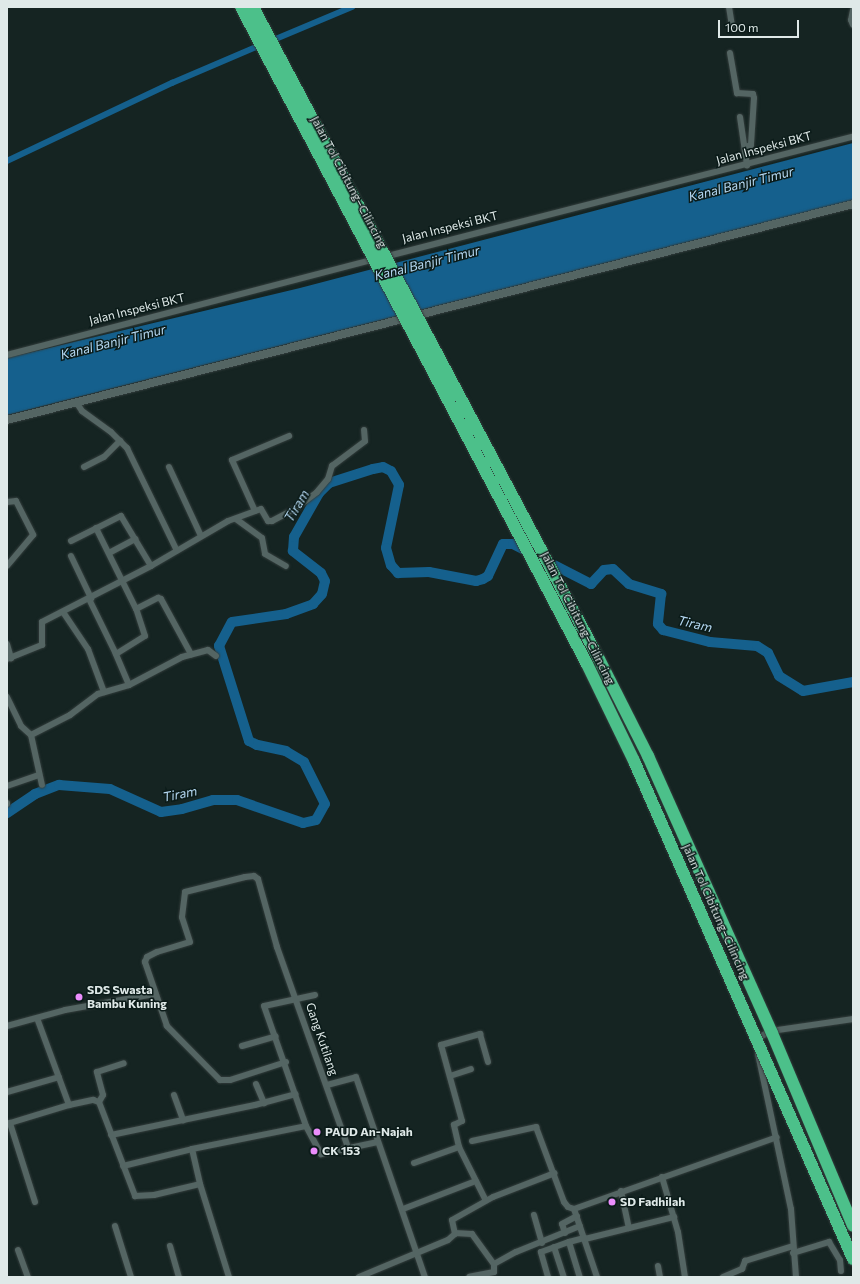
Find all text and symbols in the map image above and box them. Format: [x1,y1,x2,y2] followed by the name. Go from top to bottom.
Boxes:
[720,12,801,38] scale bar
[725,20,759,34] text: 100 m
[308,113,390,251] street label: Jalan Tol Cibitung–Cilincing
[715,128,813,168] street label: Jalan Inspeksi BKT
[687,163,795,205] water label: Kanal Banjir Timur
[401,208,499,246] street label: Jalan Inspeksi BKT
[373,242,481,284] water label: Kanal Banjir Timur
[88,290,186,328] street label: Jalan Inspeksi BKT
[59,321,167,363] water label: Kanal Banjir Timur
[281,487,313,525] water label: Tiram
[538,549,618,687] street label: Jalan Tol Cibitung–Cilincing
[676,612,714,636] water label: Tiram
[161,783,199,805] water label: Tiram
[679,842,753,982] street label: Jalan Tol Cibitung–Cilincing
[87,983,167,1011] place label: SDS Swasta Bambu Kuning
[74,992,84,1002] marker: SDS Swasta Bambu Kuning
[303,1001,341,1077] street label: Gang Kutilang
[325,1125,413,1139] place label: PAUD An-Najah
[312,1127,322,1137] marker: PAUD An-Najah
[322,1144,360,1158] place label: CK 153
[309,1146,319,1156] marker: CK 153
[620,1195,685,1209] place label: SD Fadhilah
[607,1197,617,1207] marker: SD Fadhilah

